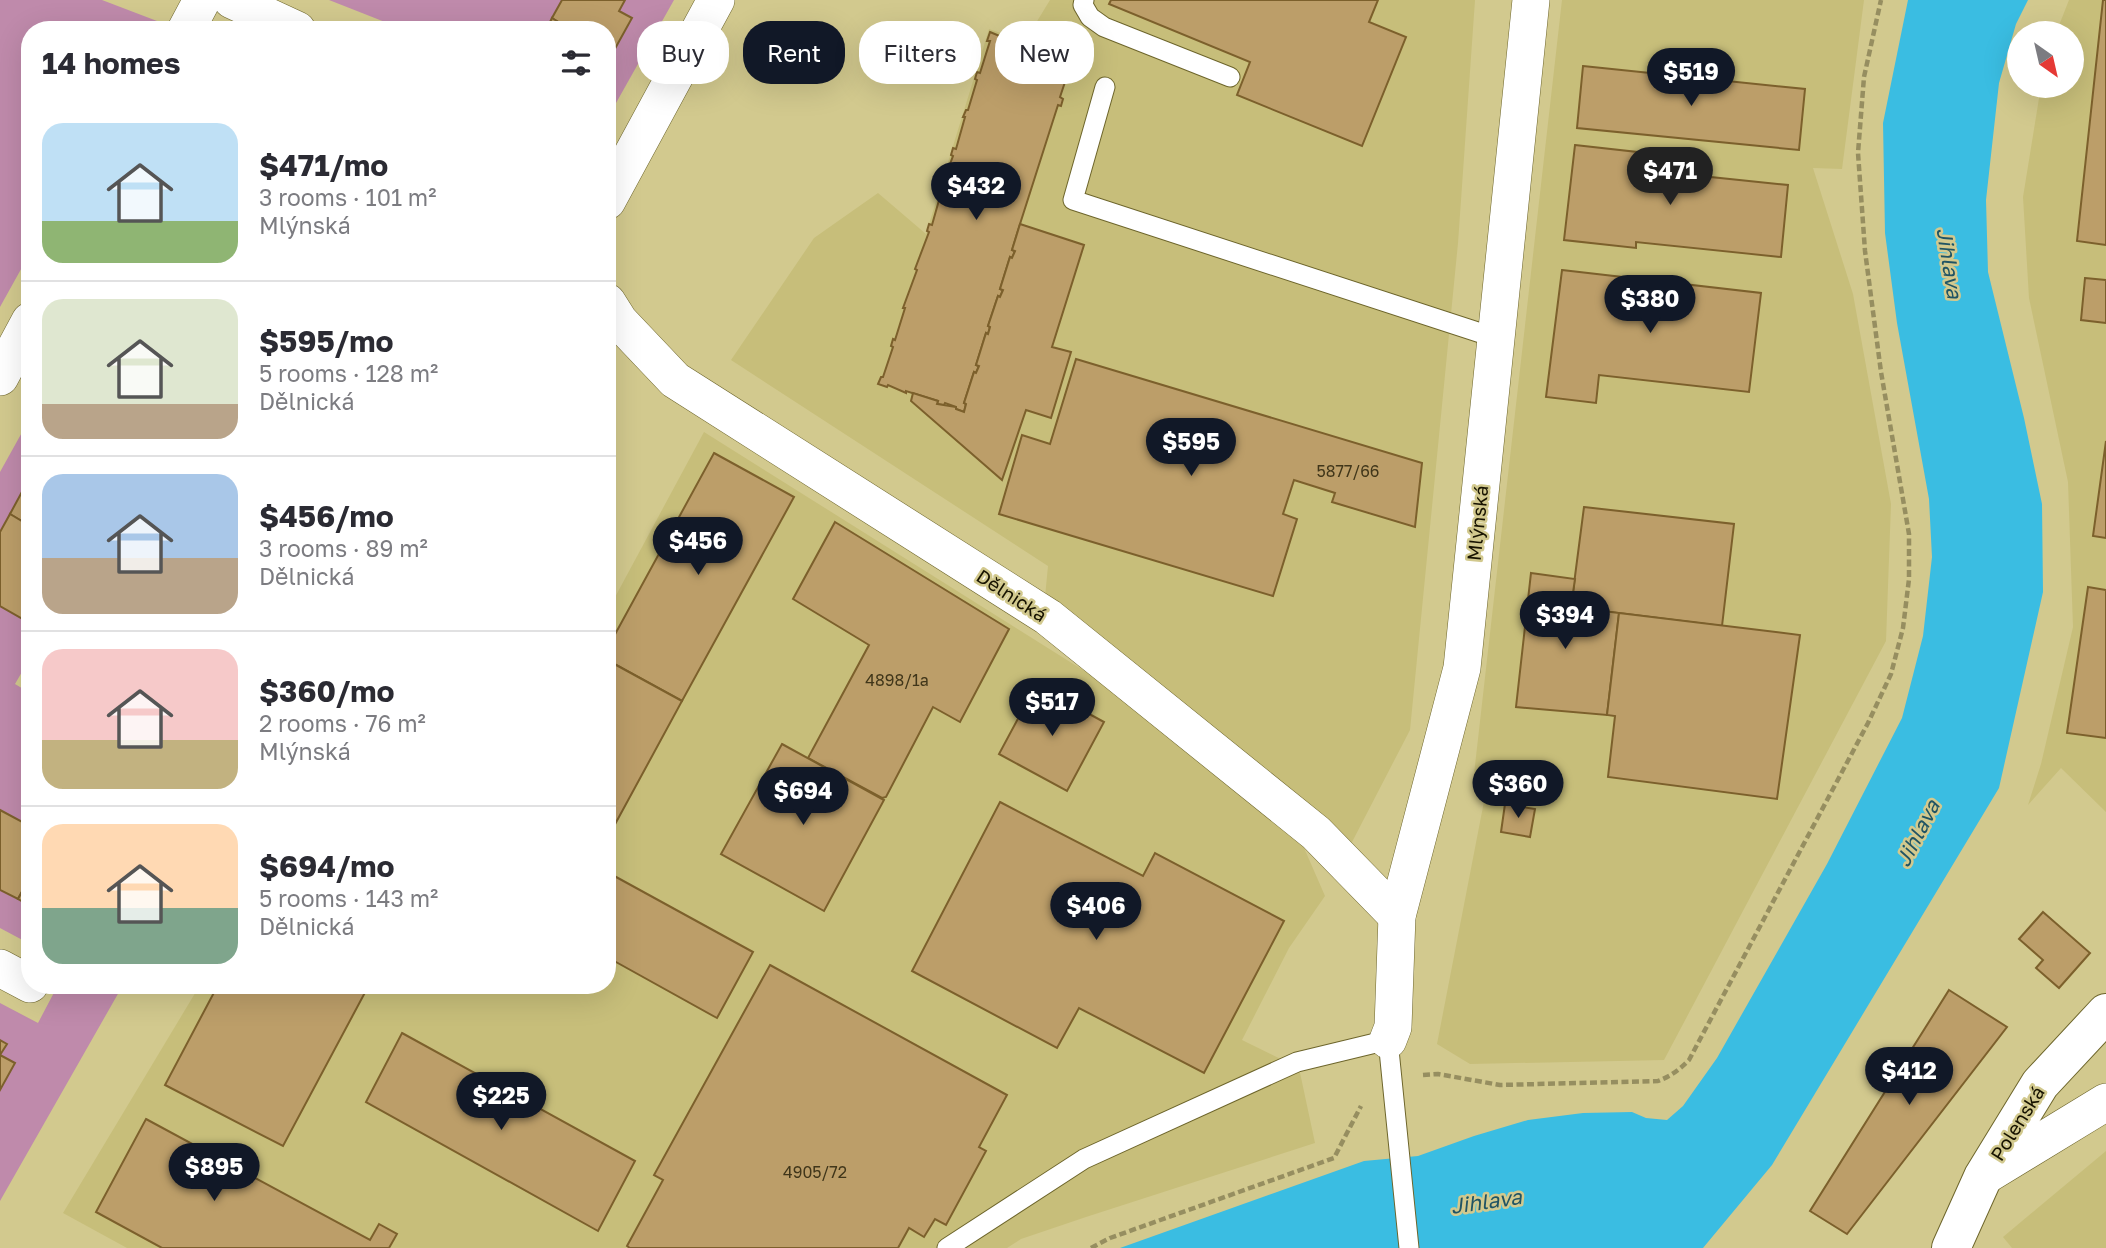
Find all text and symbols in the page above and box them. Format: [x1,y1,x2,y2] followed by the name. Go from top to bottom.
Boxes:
[637,21,729,84] chip: Buy
[743,21,845,84] chip: Rent
[859,21,981,84] chip: Filters
[995,21,1094,84] chip: New
[2007,21,2084,98] north arrow
[2007,21,2084,98] map controls
[557,44,595,82] icon: filters
[42,45,181,81] text: 14 homes
[1650,48,1732,108] pin: $519
[1663,57,1719,85] text: $519
[259,147,388,183] text: $471/mo
[1629,148,1711,207] pin: $471
[98,151,182,235] icon: home
[1643,156,1697,184] text: $471
[935,162,1017,222] pin: $432
[947,171,1005,199] text: $432
[259,183,436,211] text: 3 rooms · 101 m²
[259,211,351,239] text: Mlýnská
[1932,226,1969,301] water label: Jihlava
[1609,276,1691,335] pin: $380
[1620,284,1680,312] text: $380
[259,323,393,359] text: $595/mo
[98,327,182,411] icon: home
[259,359,438,387] text: 5 rooms · 128 m²
[259,387,354,415] text: Dělnická
[1150,419,1232,478] pin: $595
[1162,427,1220,455] text: $595
[1316,461,1380,481] house number: 5877/66
[1462,484,1492,562] street label: Mlýnská
[259,498,394,534] text: $456/mo
[98,502,182,586] icon: home
[657,518,739,577] pin: $456
[669,526,727,554] text: $456
[259,534,428,562] text: 3 rooms · 89 m²
[259,562,354,590] text: Dělnická
[973,564,1051,626] street label: Dělnická
[1524,592,1606,651] pin: $394
[1536,600,1594,628] text: $394
[865,670,929,690] house number: 4898/1a
[259,673,395,709] text: $360/mo
[98,677,182,761] icon: home
[1011,678,1093,738] pin: $517
[1025,687,1079,715] text: $517
[259,709,426,737] text: 2 rooms · 76 m²
[259,737,351,765] text: Mlýnská
[1477,760,1559,820] pin: $360
[762,768,844,827] pin: $694
[1489,769,1548,797] text: $360
[774,776,833,804] text: $694
[1889,794,1945,871] water label: Jihlava
[259,848,395,884] text: $694/mo
[98,852,182,936] icon: home
[1055,883,1137,942] pin: $406
[259,884,438,912] text: 5 rooms · 143 m²
[1066,891,1126,919] text: $406
[259,912,354,940] text: Dělnická
[1868,1048,1950,1107] pin: $412
[1881,1056,1937,1084] text: $412
[460,1072,542,1132] pin: $225
[472,1081,530,1109] text: $225
[1985,1081,2049,1165] street label: Polenská
[173,1144,255,1203] pin: $895
[185,1152,243,1180] text: $895
[783,1162,847,1182] house number: 4905/72
[1449,1183,1524,1219] water label: Jihlava

